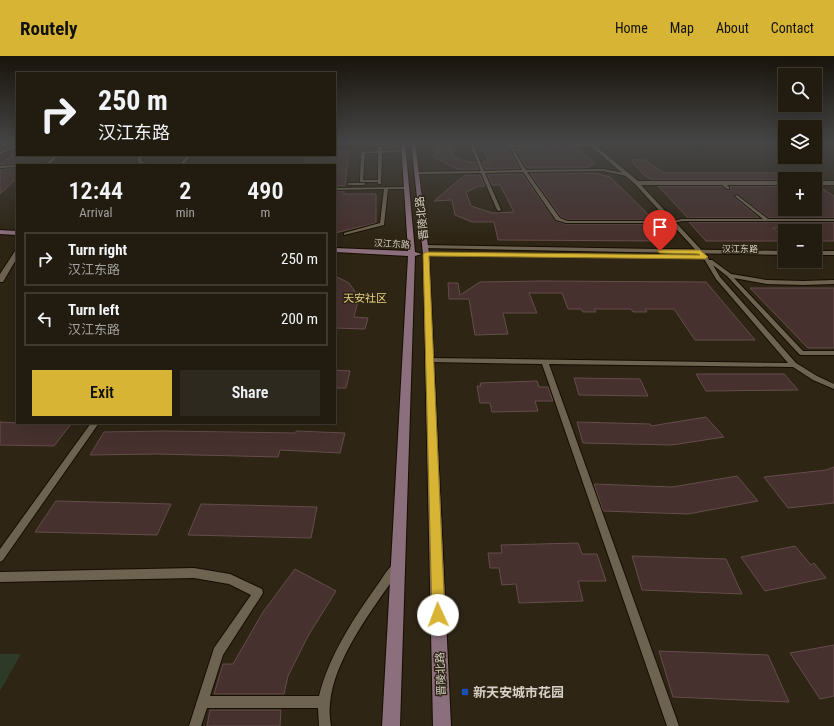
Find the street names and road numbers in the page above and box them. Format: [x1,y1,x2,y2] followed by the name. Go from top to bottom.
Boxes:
[413,195,431,241] street label: 晋陵北路
[374,238,410,250] street label: 汉江东路
[722,244,758,254] street label: 汉江东路
[434,652,448,696] street label: 晋陵北路

